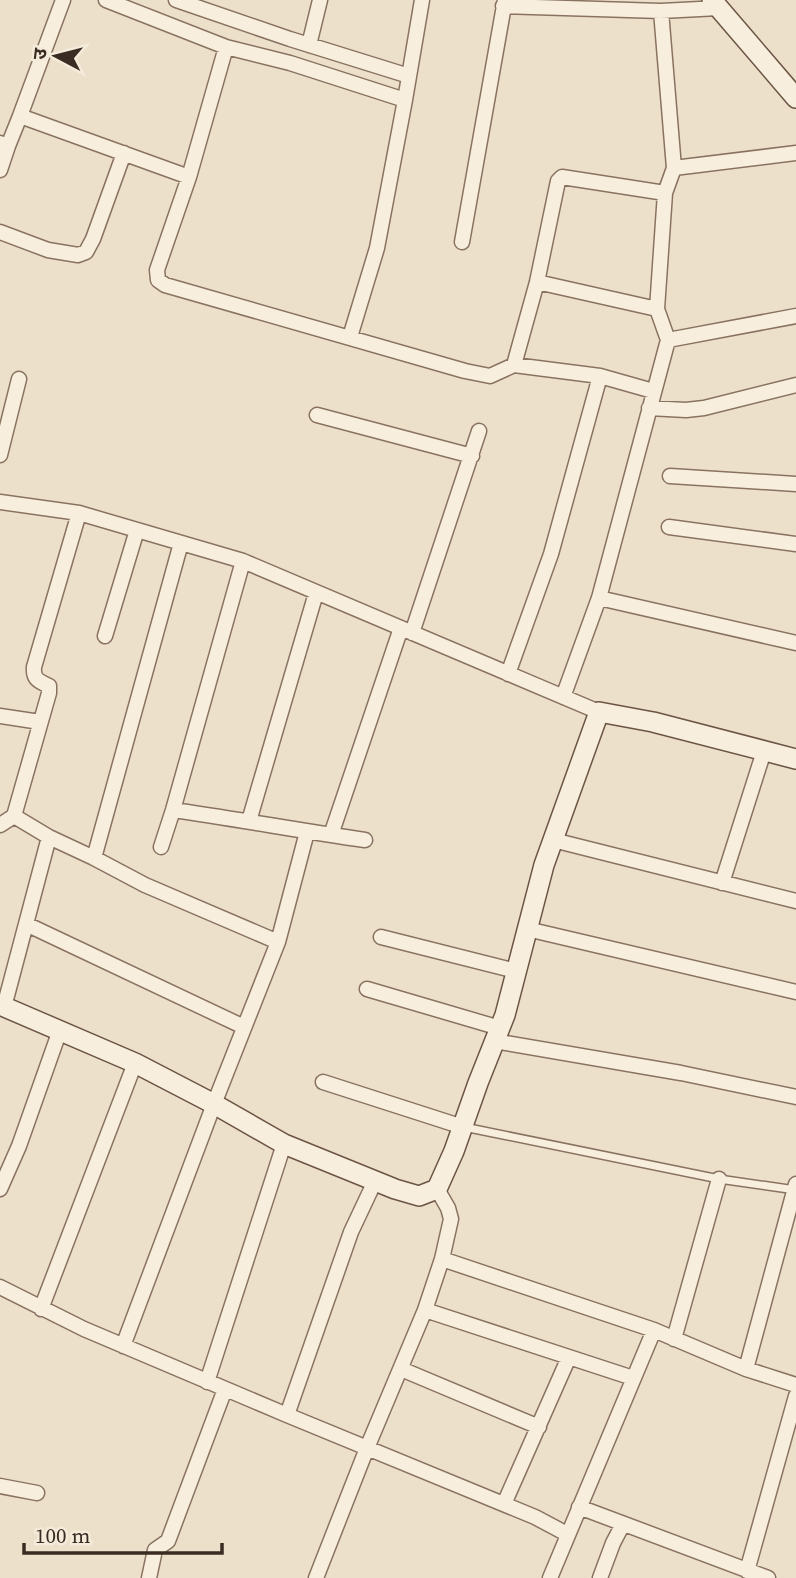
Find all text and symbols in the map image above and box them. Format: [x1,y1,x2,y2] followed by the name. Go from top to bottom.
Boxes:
[21,21,91,91] north arrow
[26,46,53,61] text: उ
[24,1512,222,1556] scale bar
[35,1521,90,1550] text: 100 m

